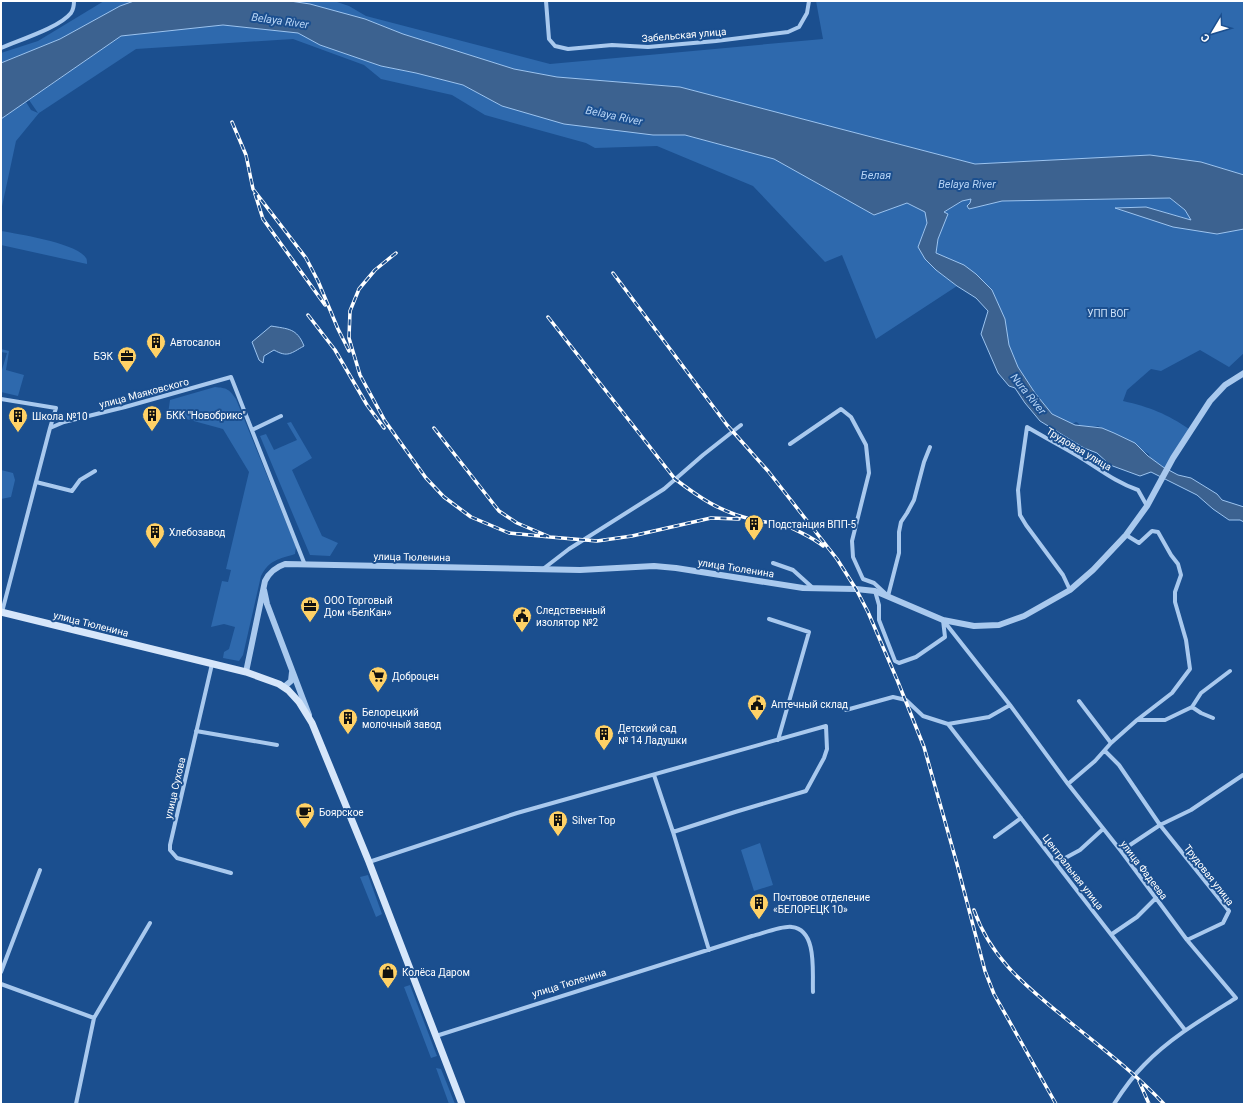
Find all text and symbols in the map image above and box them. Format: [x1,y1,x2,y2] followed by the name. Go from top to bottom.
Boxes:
[251,11,310,32] water label: Belaya River
[1193,12,1233,52] north arrow
[641,26,727,44] street label: Забельская улица
[1198,31,1213,45] text: С
[584,104,644,128] water label: Belaya River
[861,169,891,182] water label: Белая
[938,178,996,191] water label: Belaya River
[1087,308,1129,319] park label: УПП ВОГ
[145,331,167,359] building icon: Автосалон
[170,337,220,348] place label: Автосалон
[116,345,138,373] office icon: БЭК
[94,351,114,362] place label: БЭК
[1008,371,1049,417] water label: Nura River
[98,376,190,410] street label: улица Маяковского
[141,404,163,432] building icon: БКК "Новобрикс"
[7,405,29,433] building icon: Школа №10
[166,410,246,421] place label: БКК "Новобрикс"
[32,411,88,422] place label: Школа №10
[1045,425,1113,473] street label: Трудовая улица
[743,513,765,541] building icon: Подстанция ВПП-5
[768,519,857,530] place label: Подстанция ВПП-5
[144,521,166,549] building icon: Хлебозавод
[169,527,225,538] place label: Хлебозавод
[373,551,451,563] street label: улица Тюленина
[697,557,775,579] street label: улица Тюленина
[299,595,321,623] office icon: ООО Торговый Дом «БелКан»
[324,595,393,618] place label: ООО Торговый Дом «БелКан»
[511,605,533,633] public building icon: Следственный изолятор №2
[536,605,606,628] place label: Следственный изолятор №2
[52,609,130,639] street label: улица Тюленина
[367,665,389,693] supermarket icon: Доброцен
[392,671,439,682] place label: Доброцен
[746,693,768,721] public building icon: Аптечный склад
[771,699,848,710] place label: Аптечный склад
[337,707,359,735] building icon: Белорецкий молочный завод
[362,707,441,730] place label: Белорецкий молочный завод
[593,723,615,751] building icon: Детский сад № 14 Ладушки
[618,723,687,746] place label: Детский сад № 14 Ладушки
[163,756,187,820] street label: улица Сухова
[294,801,316,829] cafe icon: Боярское
[319,807,364,818] place label: Боярское
[547,809,569,837] building icon: Silver Top
[572,815,616,826] place label: Silver Top
[1040,832,1106,912] street label: Центральная улица
[1118,838,1171,902] street label: улица Фадеева
[1182,843,1236,907] street label: Трудовая улица
[748,892,770,920] building icon: Почтовое отделение «БЕЛОРЕЦК 10»
[773,892,870,915] place label: Почтовое отделение «БЕЛОРЕЦК 10»
[377,961,399,989] shop icon: Колёса Даром
[531,966,607,1000] street label: улица Тюленина
[402,967,470,978] place label: Колёса Даром

